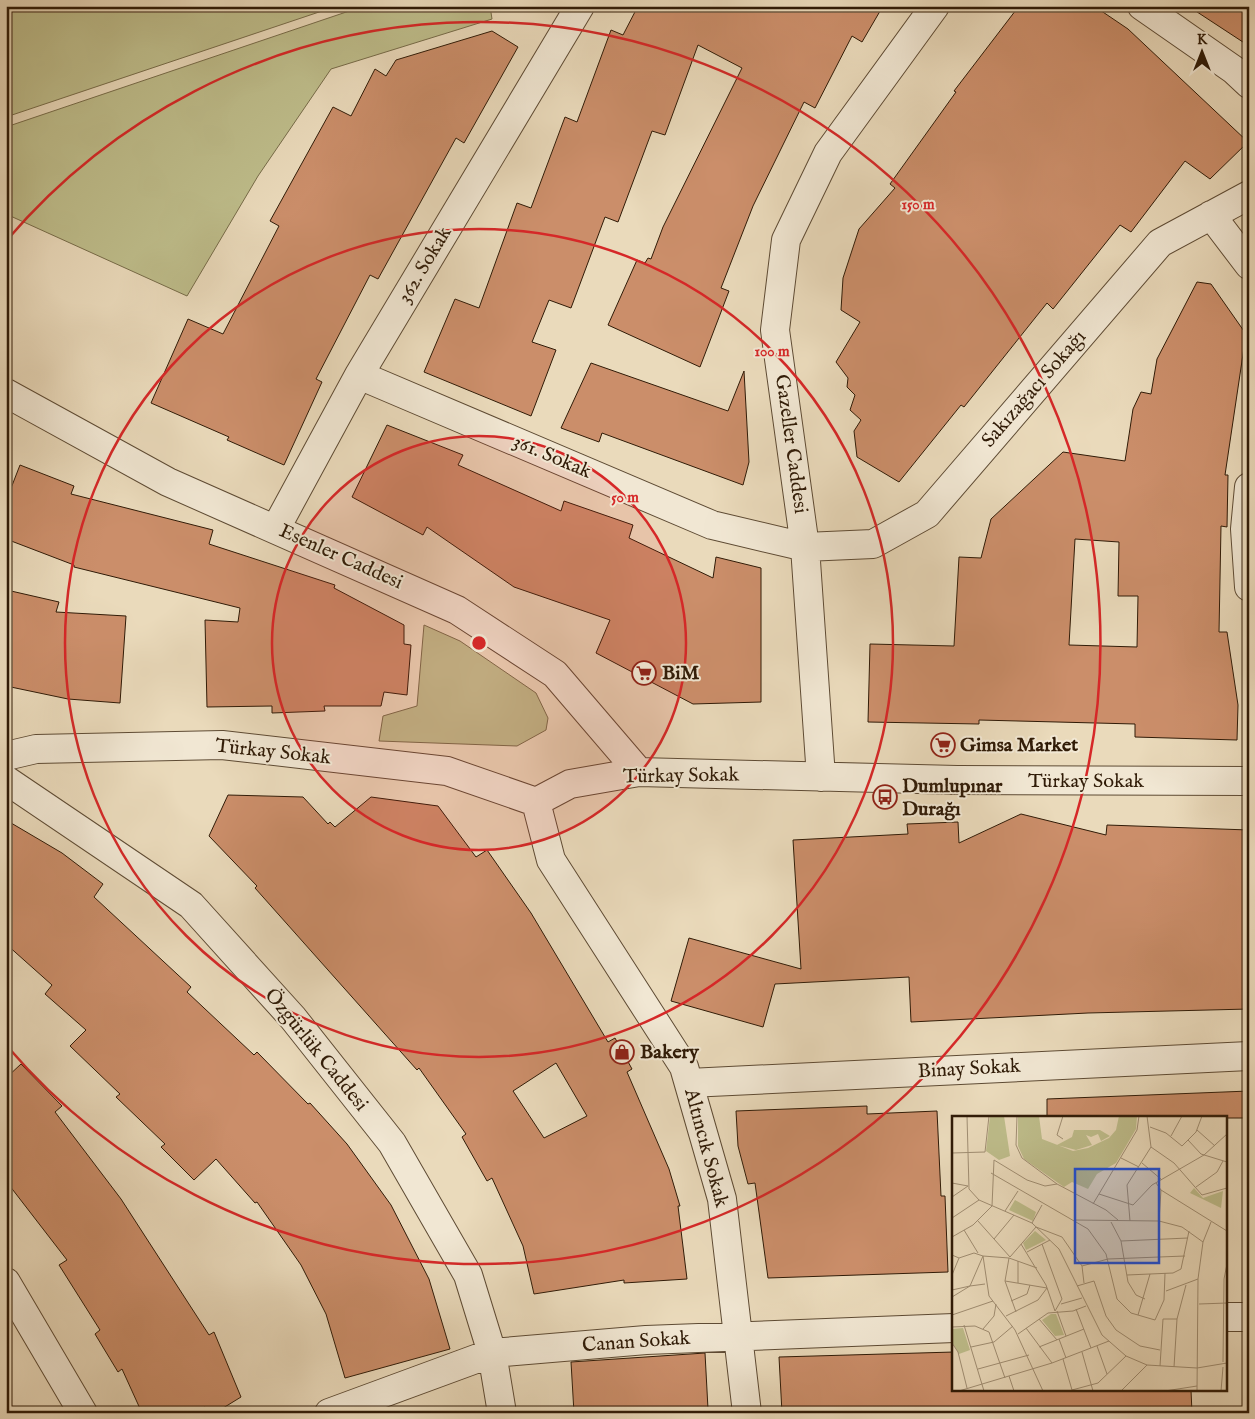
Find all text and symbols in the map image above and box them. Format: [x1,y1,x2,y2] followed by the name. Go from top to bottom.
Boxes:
[1178,28,1228,78] north arrow
[1197,31,1208,49] text: K
[901,195,935,214] text: 150 m
[392,222,458,308] street label: 362. Sokak
[976,325,1092,453] street label: Sakızağacı Sokağı
[754,342,790,361] text: 100 m
[769,373,813,515] street label: Gazeller Caddesi
[509,429,595,485] street label: 361. Sokak
[611,488,639,507] text: 50 m
[275,519,407,595] street label: Esenler Caddesi
[470,634,488,652] centre of rings
[631,660,657,686] supermarket icon: BiM
[662,661,700,686] place label: BiM
[930,732,956,758] supermarket icon: Gimsa Market
[960,733,1078,758] place label: Gimsa Market
[214,734,332,771] street label: Türkay Sokak
[623,762,740,790] street label: Türkay Sokak
[1028,769,1144,794] street label: Türkay Sokak
[902,774,1003,822] place label: Dumlupınar Durağı
[872,784,898,810] bus stop icon: Dumlupınar Durağı
[259,983,373,1117] street label: Özgürlük Caddesi
[609,1039,635,1065] shop icon: Bakery
[640,1040,700,1065] place label: Bakery
[917,1054,1021,1084] street label: Binay Sokak
[678,1085,734,1210] street label: Altıncık Sokak
[952,1116,1228,1392] inset map
[581,1326,691,1358] street label: Canan Sokak

